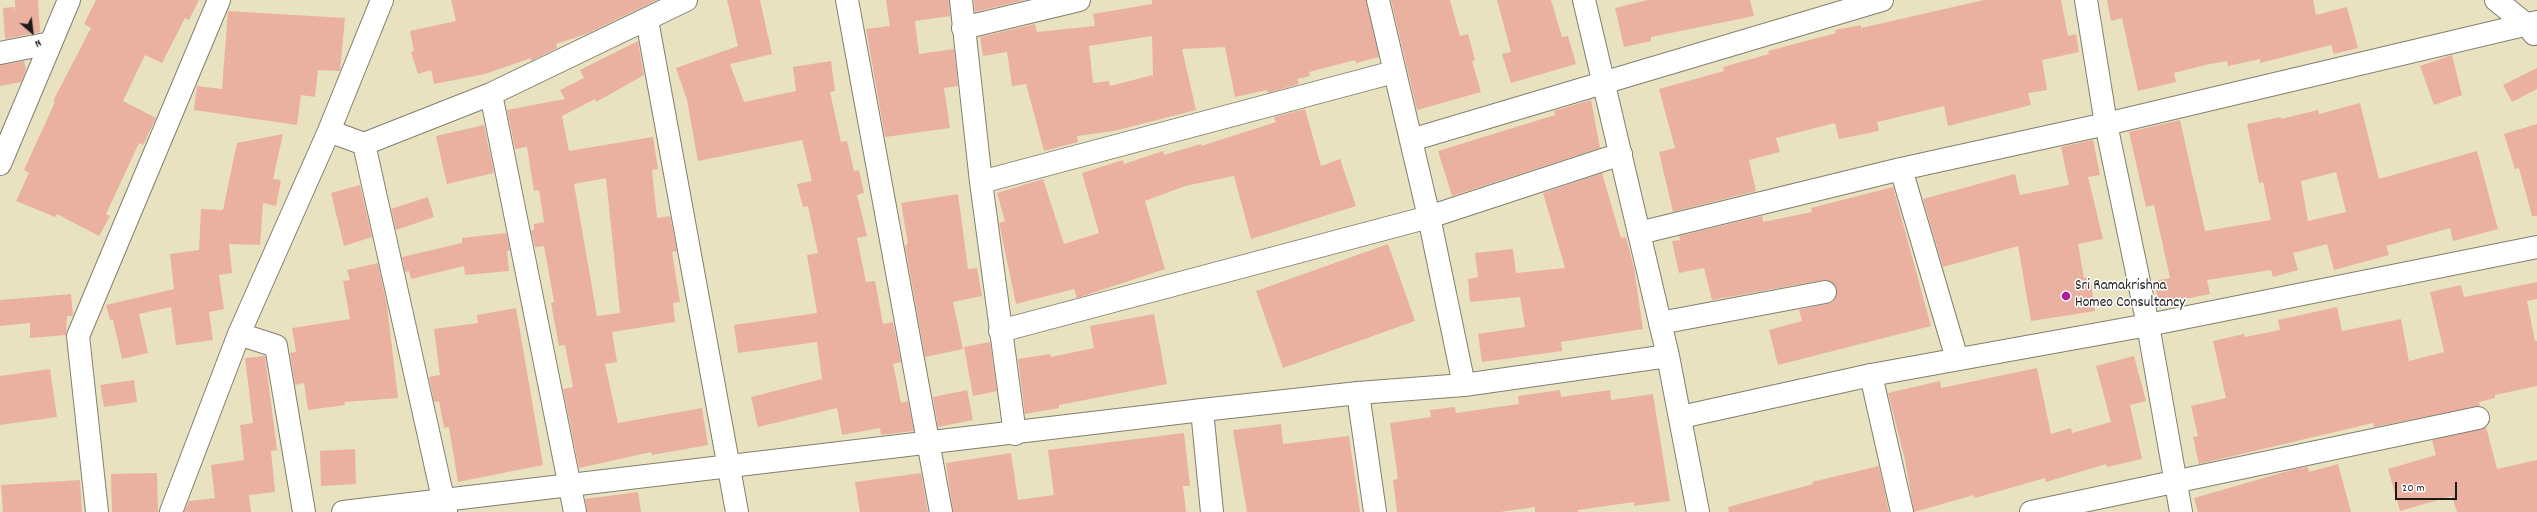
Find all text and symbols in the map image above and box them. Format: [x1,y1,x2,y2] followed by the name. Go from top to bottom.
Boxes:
[12,12,52,52] north arrow
[31,34,44,51] text: N
[2075,278,2185,313] place label: Sri Ramakrishna Homeo Consultancy
[2060,290,2072,302] marker: Sri Ramakrishna Homeo Consultancy
[2397,474,2459,500] scale bar
[2402,480,2425,497] text: 20 m

